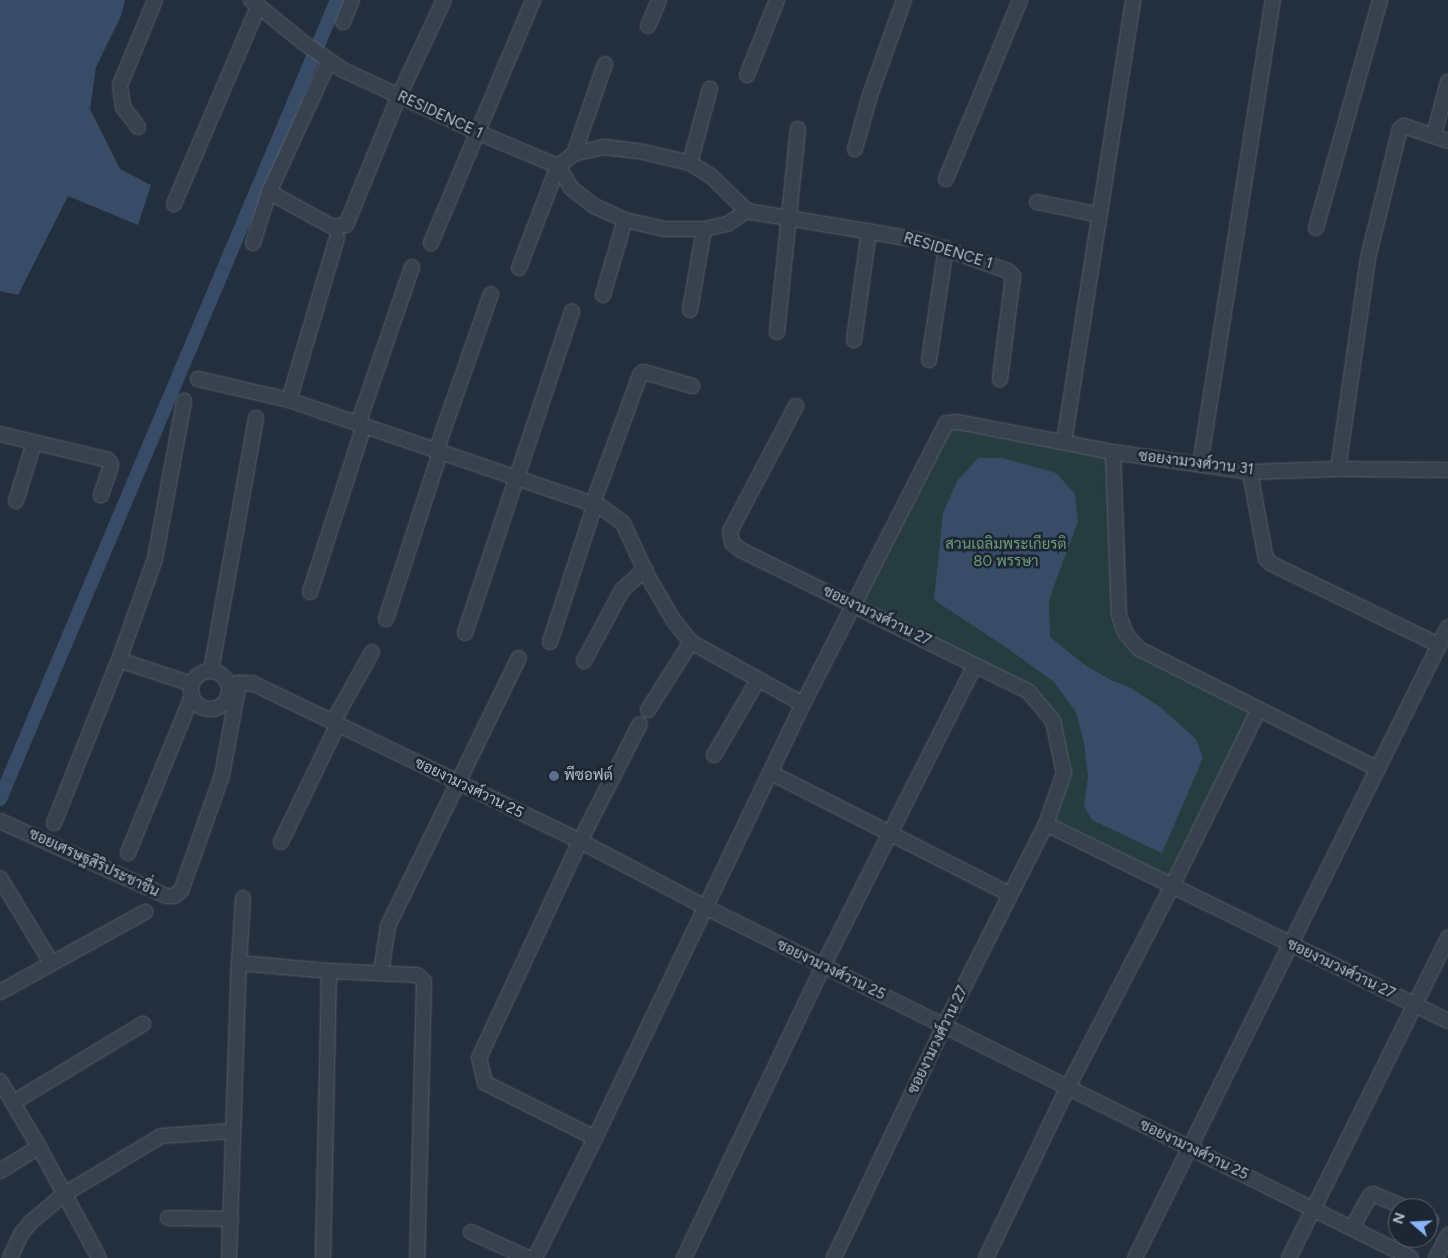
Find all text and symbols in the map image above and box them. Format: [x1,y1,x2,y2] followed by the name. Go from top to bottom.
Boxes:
[395,87,485,143] street label: RESIDENCE 1
[901,229,995,273] street label: RESIDENCE 1
[1137,447,1255,479] street label: ซอยงามวงศ์วาน 31
[945,535,1067,570] park label: สวนเฉลิมพระเกียรติ 80 พรรษา
[820,582,934,650] street label: ซอยงามวงศ์วาน 27
[412,754,526,822] street label: ซอยงามวงศ์วาน 25
[564,767,613,785] place label: พีซอฟต์
[548,770,560,782] marker: พีซอฟต์
[26,825,162,901] street label: ซอยเศรษฐสิริประชาชื่น
[1284,935,1398,1003] street label: ซอยงามวงศ์วาน 27
[774,936,888,1004] street label: ซอยงามวงศ์วาน 25
[904,983,972,1097] street label: ซอยงามวงศ์วาน 27
[1137,1116,1251,1184] street label: ซอยงามวงศ์วาน 25
[1388,1198,1438,1248] north arrow
[1389,1210,1409,1226] text: N

